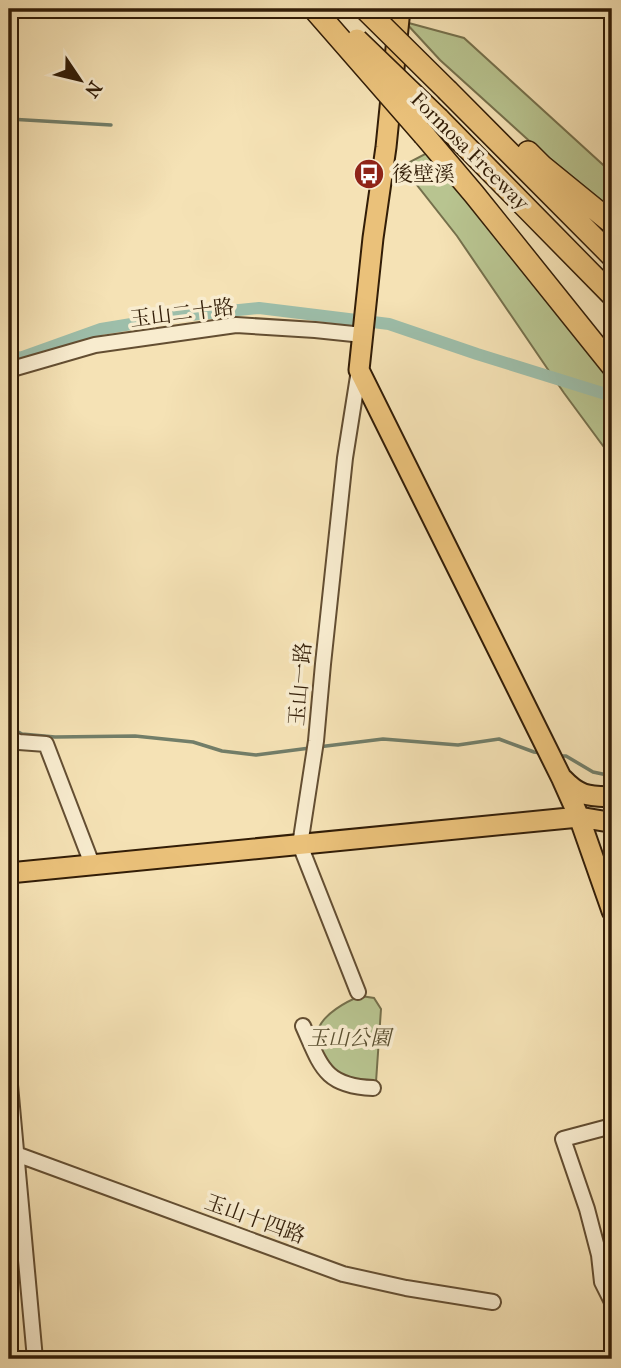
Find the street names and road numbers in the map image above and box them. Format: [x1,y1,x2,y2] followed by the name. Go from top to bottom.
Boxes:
[406,87,535,216] street label: Formosa Freeway
[128,295,236,331] street label: 玉山二十路
[284,641,316,727] street label: 玉山一路
[202,1190,308,1248] street label: 玉山十四路

